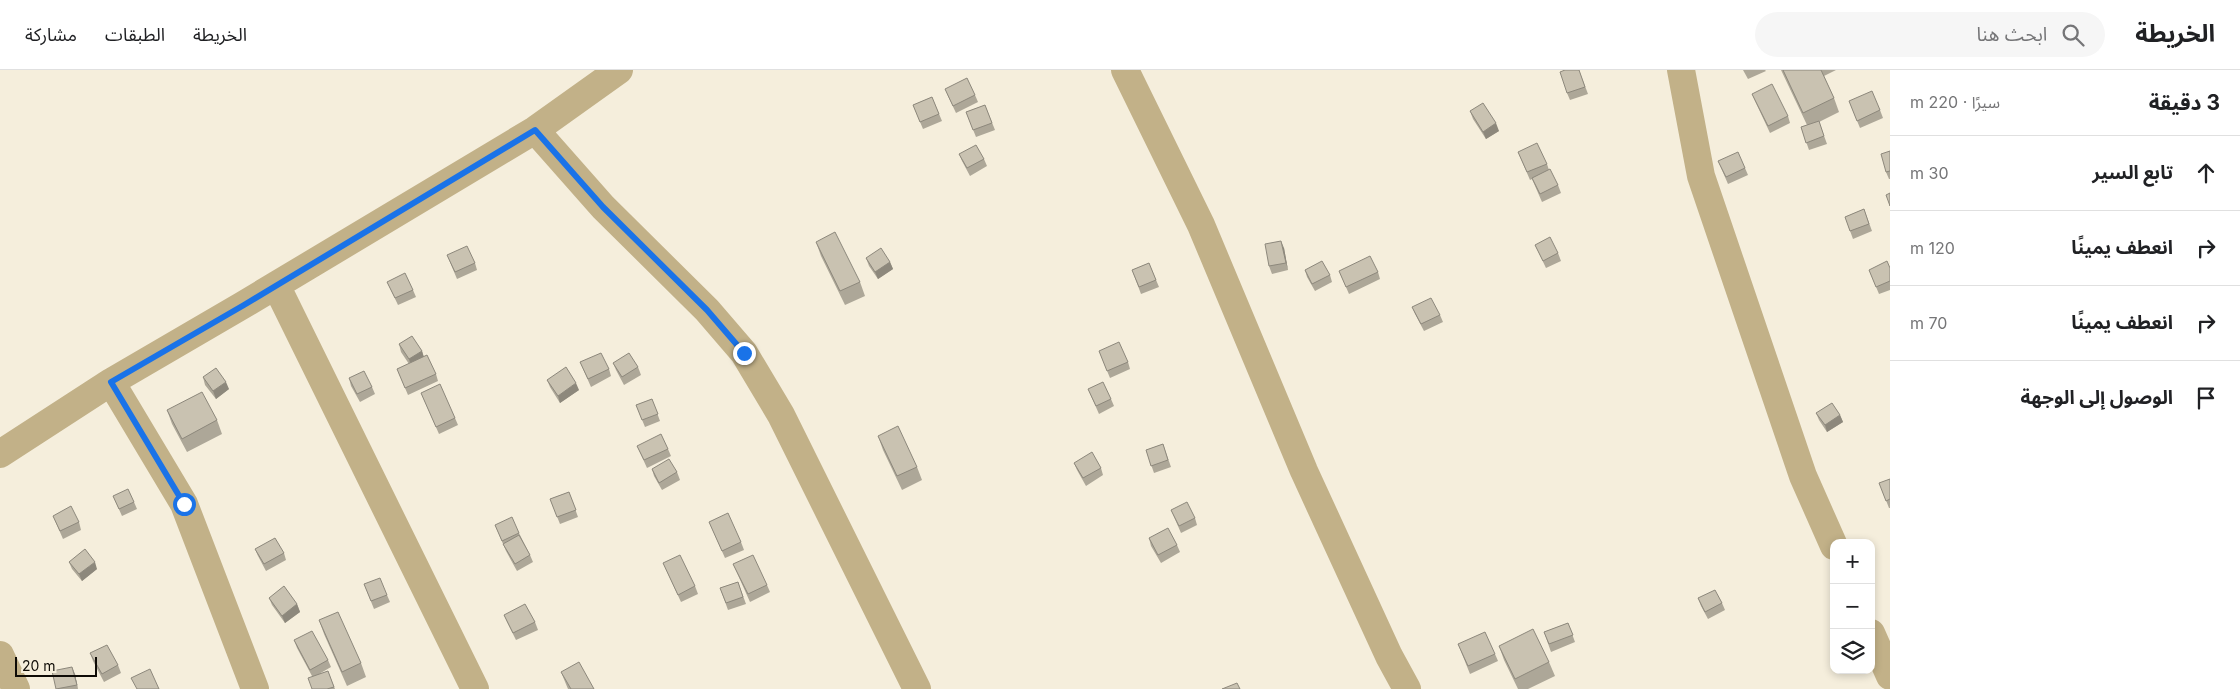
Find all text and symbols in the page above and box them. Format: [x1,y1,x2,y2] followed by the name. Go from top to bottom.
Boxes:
[1755,12,2105,57] search box
[2135,19,2215,48] text: الخريطة
[2059,21,2087,49] icon: search
[1976,23,2047,46] text: ابحث هنا
[25,24,77,45] text: مشاركة
[105,24,165,45] text: الطبقات
[193,24,247,45] text: الخريطة
[2149,90,2220,115] text: 3 دقيقة
[1910,92,2000,112] text: سيرًا · 220 m
[2192,159,2220,187] icon: ahead
[2092,161,2173,184] text: تابع السير
[1910,163,1949,183] text: 30 m
[2192,234,2220,262] icon: right
[2071,236,2173,259] text: انعطف يمينًا
[1910,238,1955,258] text: 120 m
[2192,309,2220,337] icon: right
[2071,311,2173,334] text: انعطف يمينًا
[1910,313,1947,333] text: 70 m
[733,342,756,365] route end
[2192,384,2220,412] icon: arrive
[2021,386,2173,409] text: الوصول إلى الوجهة
[173,493,196,516] route start
[1830,539,1875,674] map controls
[1830,539,1875,584] button: +
[1830,584,1875,629] button: −
[1830,629,1875,674] button: layers
[15,654,98,677] scale bar
[22,657,56,674] text: 20 m

